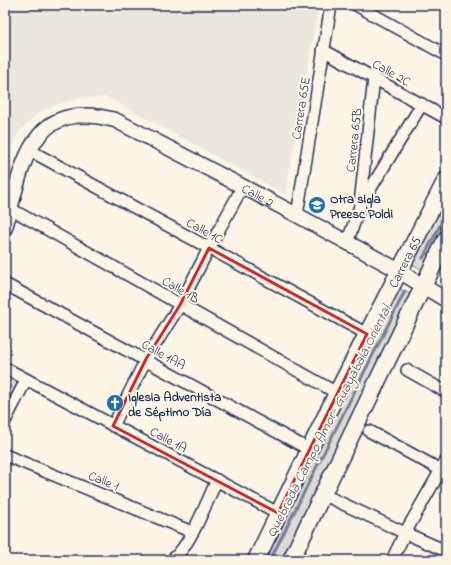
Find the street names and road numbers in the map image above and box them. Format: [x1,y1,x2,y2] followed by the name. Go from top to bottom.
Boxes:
[369,55,414,92] street label: Calle 2C
[287,75,316,141] street label: Carrera 65E
[342,107,367,173] street label: Carrera 65B
[238,180,277,213] street label: Calle 2
[183,214,226,249] street label: Calle 1C
[384,233,427,292] street label: Carrera 65
[158,272,203,309] street label: Calle 1B
[138,335,189,375] street label: Calle 1AA
[146,423,190,458] street label: Calle 1A
[85,467,122,496] street label: Calle 1

